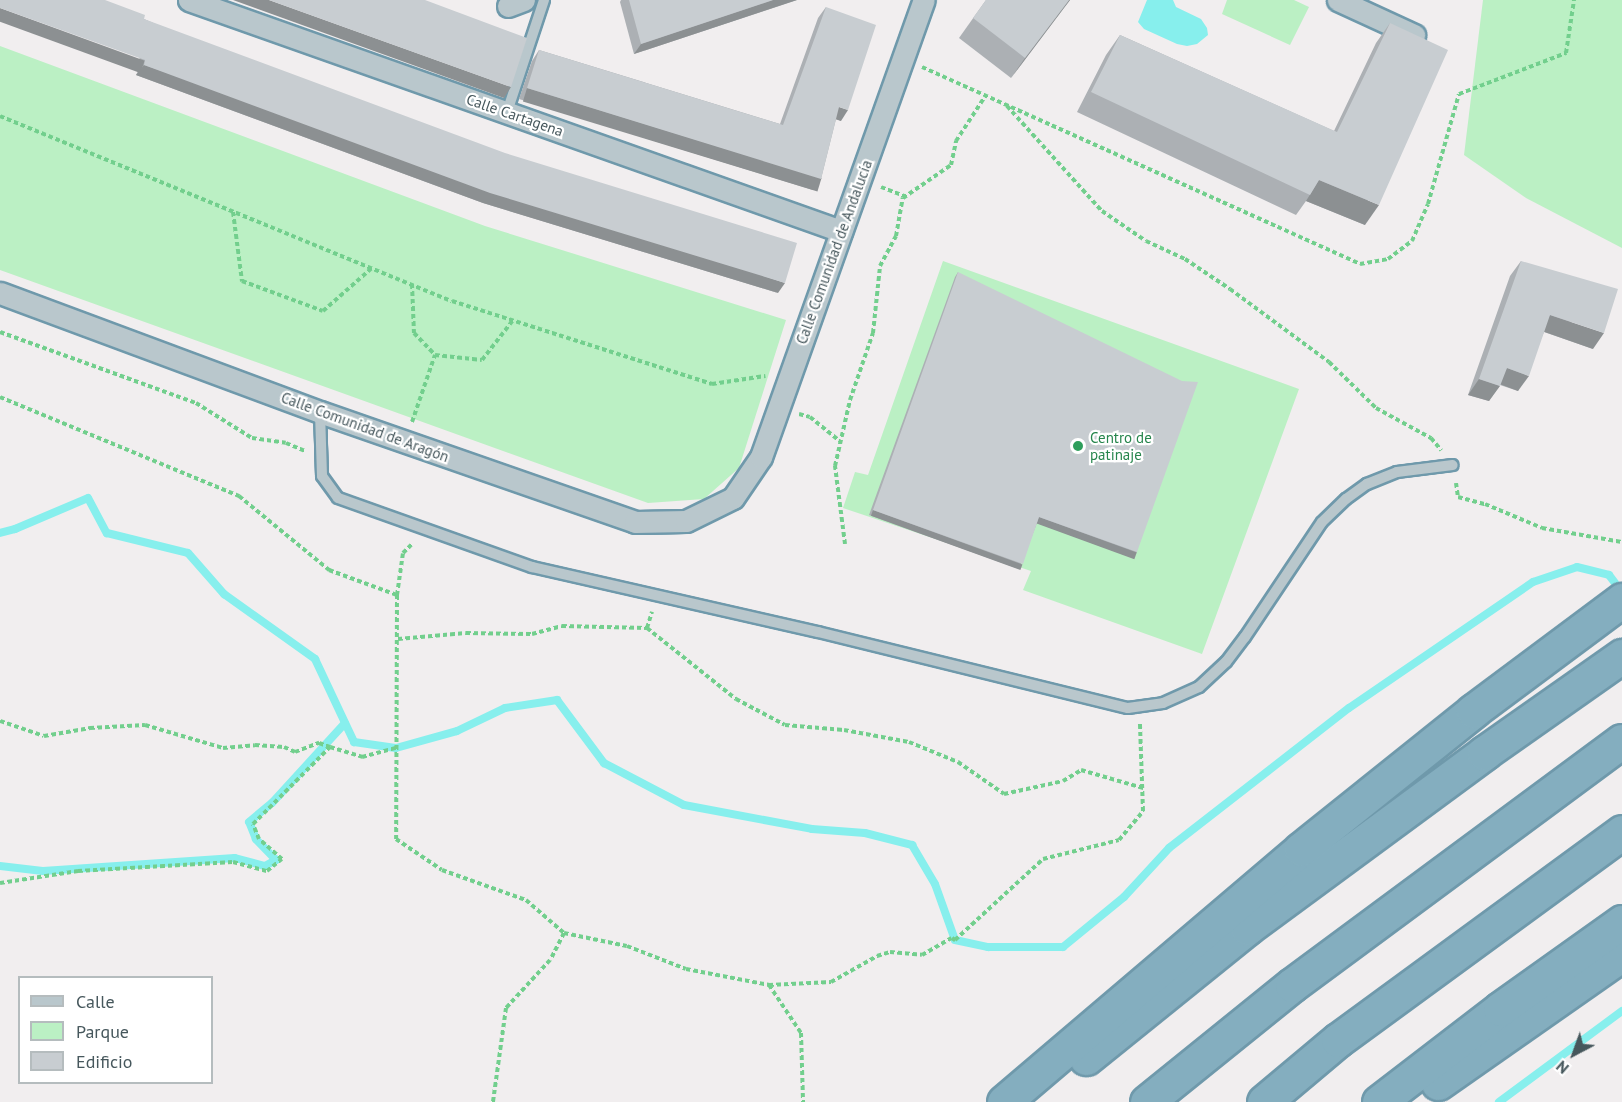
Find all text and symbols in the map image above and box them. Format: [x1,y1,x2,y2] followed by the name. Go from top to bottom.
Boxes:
[464,90,566,140] street label: Calle Cartagena
[792,157,876,347] street label: Calle Comunidad de Andalucía
[278,388,452,466] street label: Calle Comunidad de Aragón
[1090,428,1152,463] place label: Centro de patinaje
[1071,439,1085,453] marker: Centro de patinaje
[18,976,213,1084] legend
[76,990,115,1013] text: Calle
[76,1020,129,1043] text: Parque
[1544,1024,1604,1084] north arrow
[76,1050,132,1073] text: Edificio
[1552,1057,1573,1079] text: N

